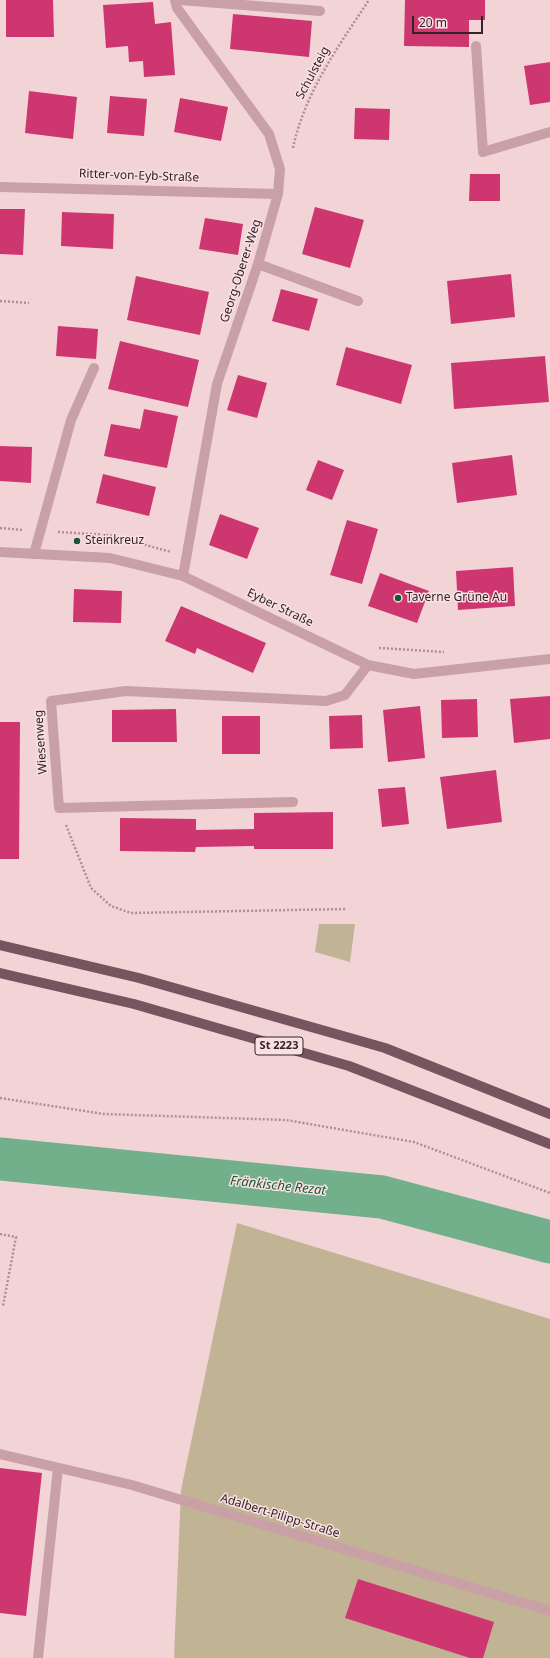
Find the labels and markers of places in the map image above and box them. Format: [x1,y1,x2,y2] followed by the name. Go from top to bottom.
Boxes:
[85,534,144,548] place label: Steinkreuz
[72,536,82,546] marker: Steinkreuz
[406,591,507,605] place label: Taverne Grüne Au
[393,593,403,603] marker: Taverne Grüne Au

